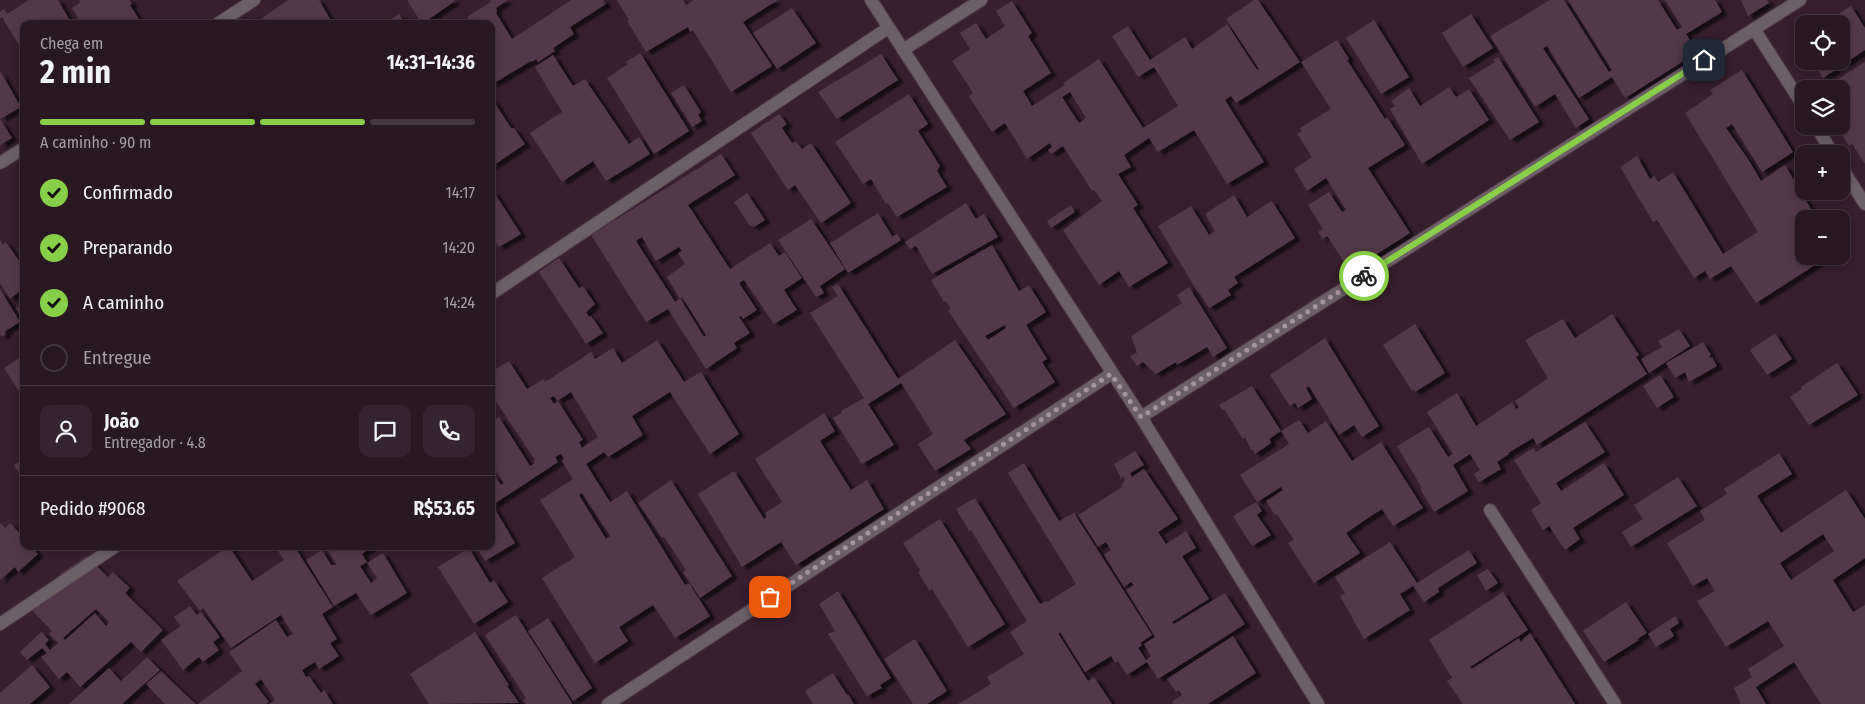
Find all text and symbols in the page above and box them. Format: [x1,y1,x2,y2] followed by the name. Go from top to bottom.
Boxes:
[1795,15,1850,265] map controls
[1795,15,1850,70] button: locate
[40,34,103,53] text: Chega em
[1683,39,1725,81] pin
[1690,46,1718,74] icon: home
[387,51,475,74] text: 14:31–14:36
[40,53,111,91] text: 2 min
[1795,80,1850,135] button: layers
[40,133,151,152] text: A caminho · 90 m
[1795,145,1850,200] button: +
[40,179,68,207] icon: check
[83,181,173,204] text: Confirmado
[446,183,475,202] text: 14:17
[1795,210,1850,265] button: −
[40,234,68,262] icon: check
[83,236,173,259] text: Preparando
[442,238,475,257] text: 14:20
[1339,251,1389,301] courier
[1350,262,1378,290] icon: bike
[40,289,68,317] icon: check
[83,291,164,314] text: A caminho
[443,293,475,312] text: 14:24
[83,346,152,369] text: Entregue
[40,405,92,457] button: person
[359,405,411,457] button: chat
[423,405,475,457] button: phone
[104,410,139,433] text: João
[104,433,206,452] text: Entregador · 4.8
[40,497,145,520] text: Pedido #9068
[414,497,475,520] text: R$53.65
[749,576,791,618] pin
[756,583,784,611] icon: bag

